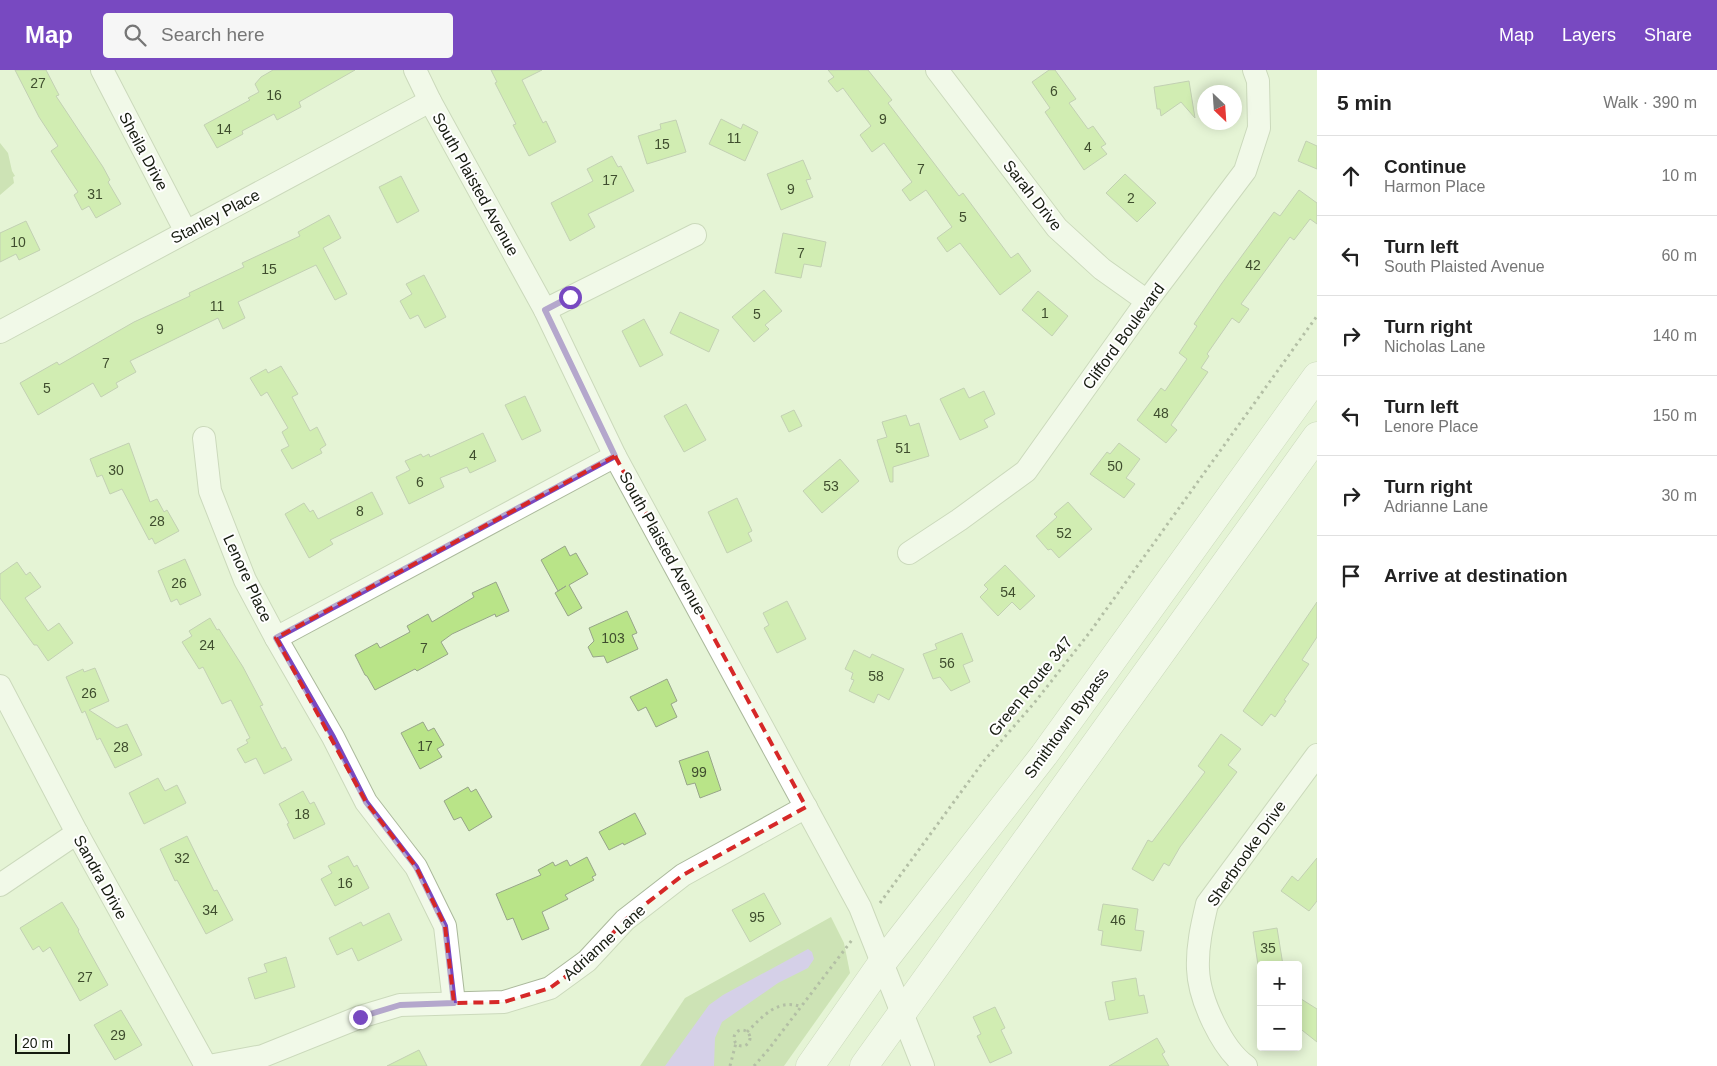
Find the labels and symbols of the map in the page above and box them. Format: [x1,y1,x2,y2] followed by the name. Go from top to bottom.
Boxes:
[30,75,46,91] house number: 27
[1050,83,1058,99] house number: 6
[1197,85,1242,130] north arrow
[266,87,282,103] house number: 16
[116,109,171,193] street label: Sheila Drive
[429,110,522,259] street label: South Plaisted Avenue
[879,111,887,127] house number: 9
[216,121,232,137] house number: 14
[727,130,741,146] house number: 11
[654,136,670,152] house number: 15
[1084,139,1092,155] house number: 4
[1000,157,1065,234] street label: Sarah Drive
[917,161,925,177] house number: 7
[602,172,618,188] house number: 17
[787,181,795,197] house number: 9
[87,186,103,202] house number: 31
[168,186,263,247] street label: Stanley Place
[1127,190,1135,206] house number: 2
[959,209,967,225] house number: 5
[10,234,26,250] house number: 10
[797,245,805,261] house number: 7
[1245,257,1261,273] house number: 42
[261,261,277,277] house number: 15
[1079,280,1168,393] street label: Clifford Boulevard
[559,286,582,309] route start
[210,298,224,314] house number: 11
[1041,305,1049,321] house number: 1
[753,306,761,322] house number: 5
[156,321,164,337] house number: 9
[102,355,110,371] house number: 7
[43,380,51,396] house number: 5
[1153,405,1169,421] house number: 48
[895,440,911,456] house number: 51
[469,447,477,463] house number: 4
[1107,458,1123,474] house number: 50
[108,462,124,478] house number: 30
[616,469,709,618] street label: South Plaisted Avenue
[416,474,424,490] house number: 6
[823,478,839,494] house number: 53
[356,503,364,519] house number: 8
[149,513,165,529] house number: 28
[1056,525,1072,541] house number: 52
[220,532,275,625] street label: Lenore Place
[171,575,187,591] house number: 26
[1000,584,1016,600] house number: 54
[601,630,625,646] house number: 103
[985,633,1076,739] street label: Green Route 347
[199,637,215,653] house number: 24
[420,640,428,656] house number: 7
[939,655,955,671] house number: 56
[1021,665,1112,782] street label: Smithtown Bypass
[868,668,884,684] house number: 58
[81,685,97,701] house number: 26
[417,738,433,754] house number: 17
[113,739,129,755] house number: 28
[691,764,707,780] house number: 99
[1204,797,1289,909] street label: Sherbrooke Drive
[294,806,310,822] house number: 18
[70,832,131,922] street label: Sandra Drive
[174,850,190,866] house number: 32
[337,875,353,891] house number: 16
[560,901,649,984] street label: Adrianne Lane
[202,902,218,918] house number: 34
[749,909,765,925] house number: 95
[1110,912,1126,928] house number: 46
[1260,940,1276,956] house number: 35
[77,969,93,985] house number: 27
[349,1006,372,1029] route end
[110,1027,126,1043] house number: 29
[15,1031,70,1054] scale bar

